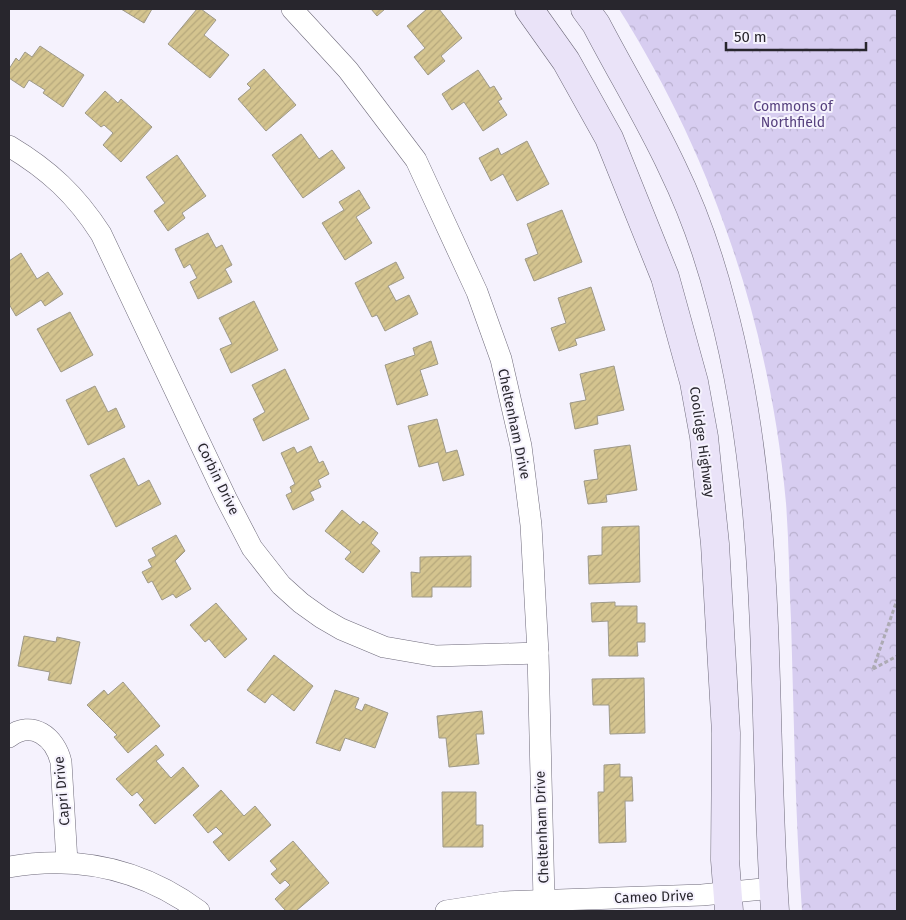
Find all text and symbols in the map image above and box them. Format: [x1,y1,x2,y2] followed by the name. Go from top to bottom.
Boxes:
[726,20,866,52] scale bar
[734,28,767,46] text: 50 m
[753,98,834,131] park label: Commons of Northfield
[494,367,534,481] street label: Cheltenham Drive
[686,385,718,499] street label: Coolidge Highway
[193,440,243,518] street label: Corbin Drive
[51,756,73,826] street label: Capri Drive
[532,770,552,884] street label: Cheltenham Drive
[614,887,694,907] street label: Cameo Drive

